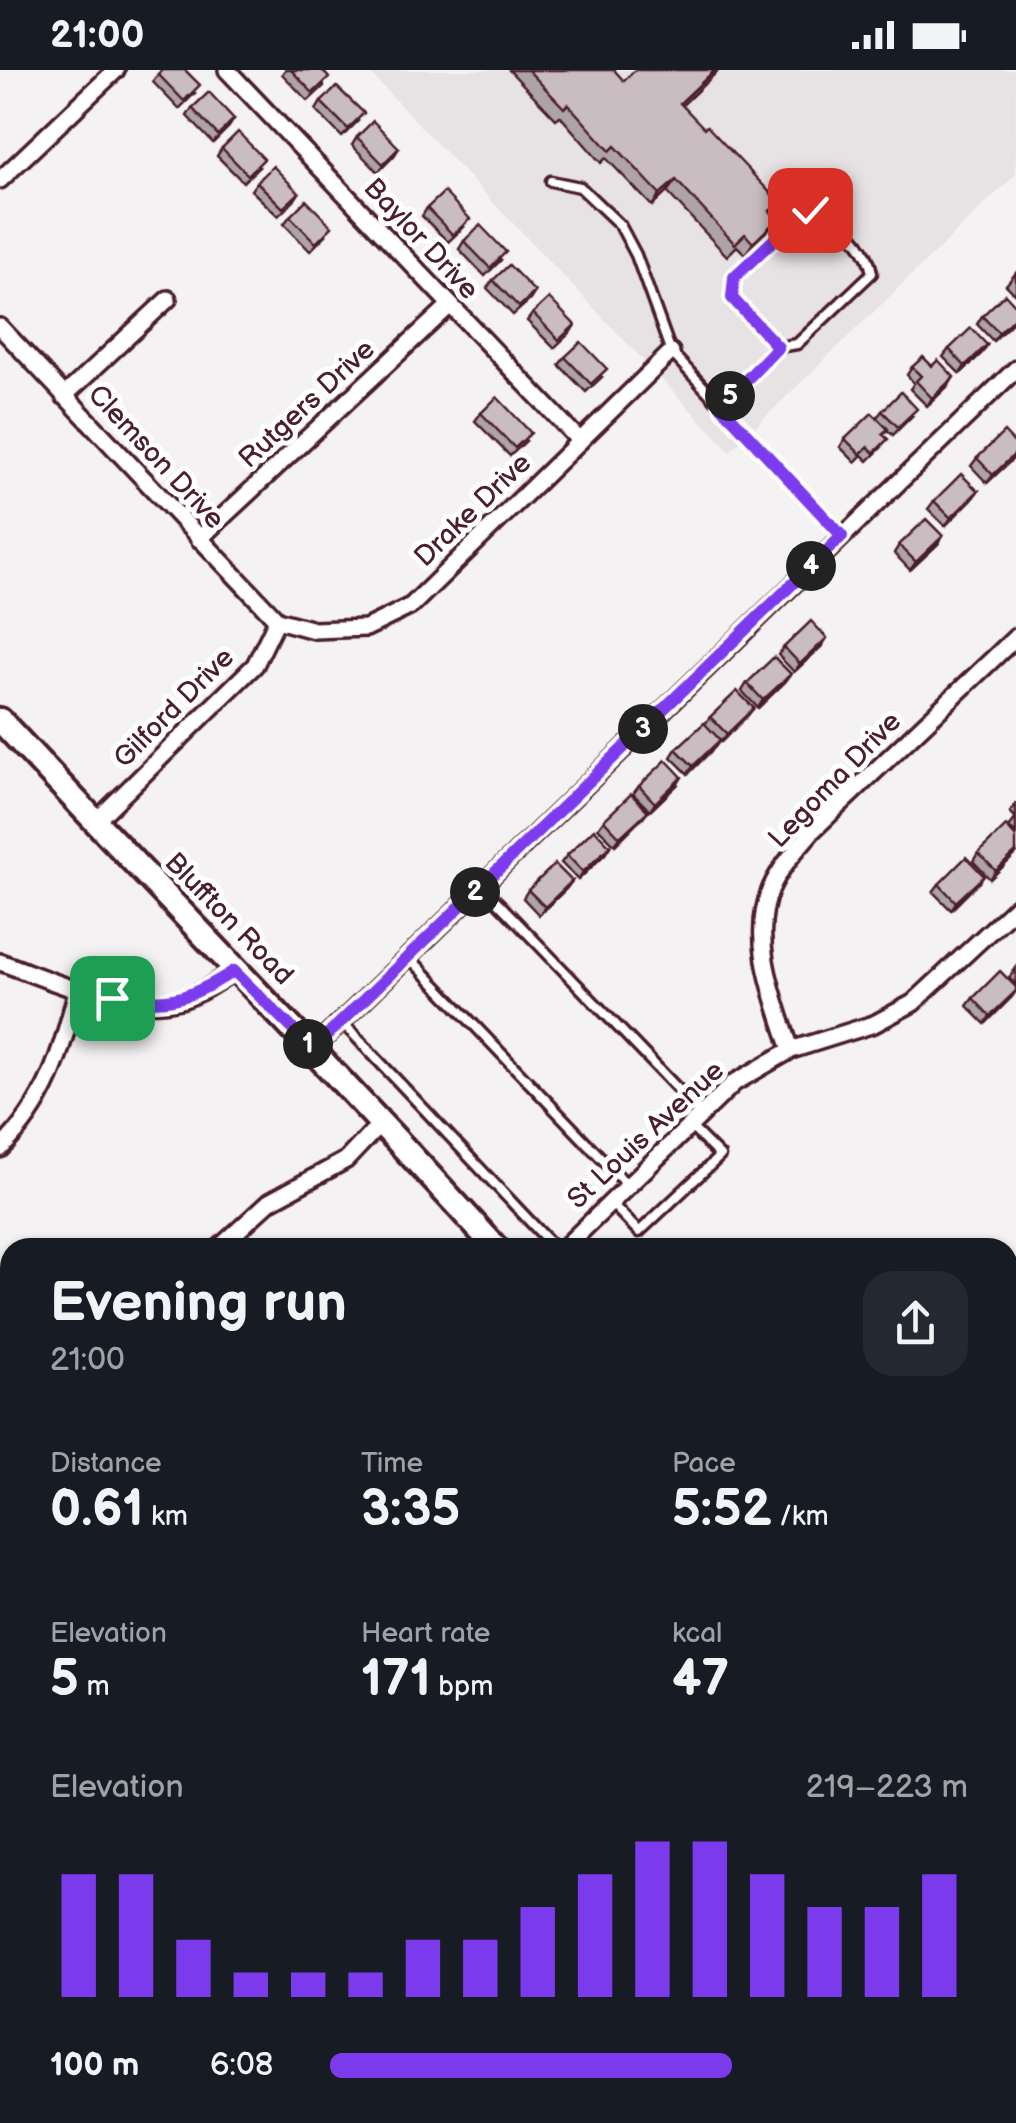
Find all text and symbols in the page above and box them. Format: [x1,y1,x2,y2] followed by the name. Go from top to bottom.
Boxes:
[50,13,144,58] text: 21:00
[768,168,853,253] pin
[357,172,485,306] street label: Baylor Drive
[783,183,838,238] icon: check
[232,333,382,475] street label: Rutgers Drive
[705,371,755,421] pin: 5
[81,378,231,536] street label: Clemson Drive
[722,379,738,412] text: 5
[408,446,538,574] street label: Drake Drive
[786,541,836,591] pin: 4
[803,549,819,582] text: 4
[107,641,241,775] street label: Gilford Drive
[618,704,668,754] pin: 3
[762,705,908,855] street label: Legoma Drive
[635,712,651,745] text: 3
[158,846,300,992] street label: Bluffton Road
[450,867,500,917] pin: 2
[467,875,483,908] text: 2
[70,956,155,1041] pin
[85,971,140,1026] icon: arrive
[283,1019,333,1069] pin: 1
[302,1027,314,1060] text: 1
[561,1054,731,1216] street label: St Louis Avenue
[50,1270,347,1337] text: Evening run
[863,1271,968,1376] button: share
[50,1341,125,1380] text: 21:00
[50,1447,162,1480] text: Distance
[361,1447,423,1480] text: Time
[672,1447,736,1480] text: Pace
[50,1480,144,1540] text: 0.61
[361,1480,460,1540] text: 3:35
[672,1480,772,1540] text: 5:52
[144,1500,188,1533] text: km
[772,1500,829,1533] text: /km
[50,1617,167,1650] text: Elevation
[361,1617,490,1650] text: Heart rate
[672,1617,722,1650] text: kcal
[50,1650,79,1710] text: 5
[361,1650,431,1710] text: 171
[672,1650,729,1710] text: 47
[79,1670,110,1703] text: m
[431,1670,493,1703] text: bpm
[50,1768,183,1807] text: Elevation
[806,1768,968,1807] text: 219–223 m
[50,2046,139,2085] text: 100 m
[210,2046,274,2085] text: 6:08

